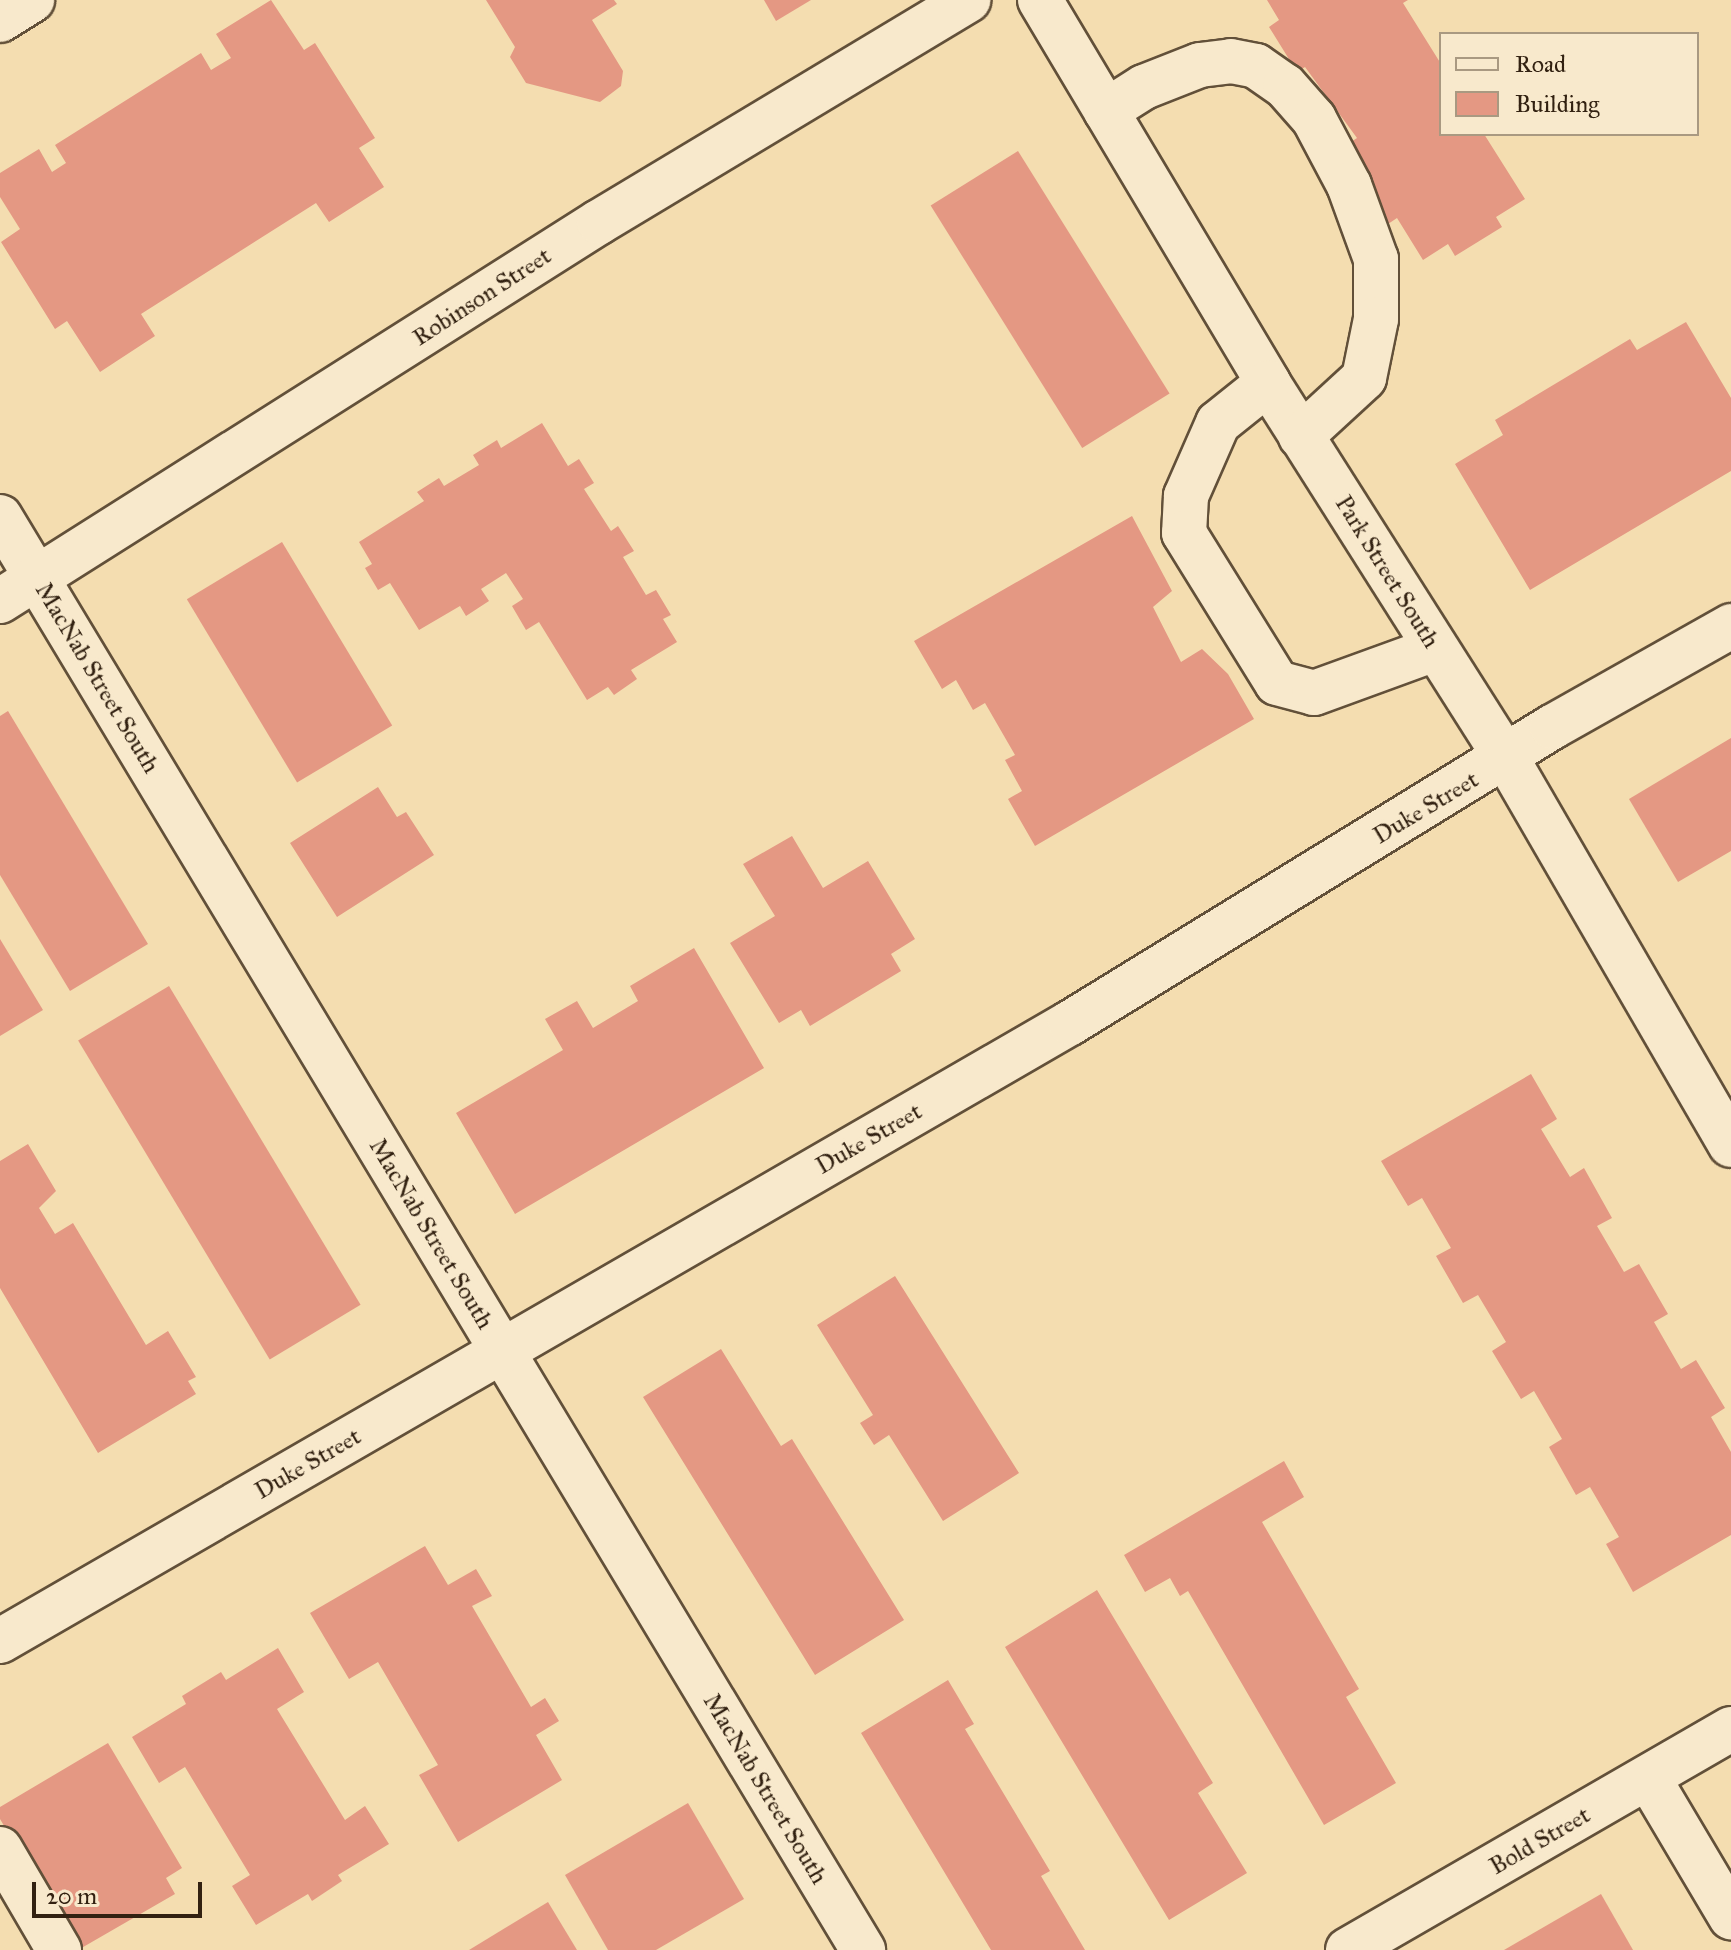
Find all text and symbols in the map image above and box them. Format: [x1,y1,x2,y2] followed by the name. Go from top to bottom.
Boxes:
[1439,32,1699,136] legend
[1515,49,1566,79] text: Road
[1515,89,1600,119] text: Building
[408,242,556,352] street label: Robinson Street
[1329,491,1445,653] street label: Park Street South
[29,578,165,778] street label: MacNab Street South
[1368,765,1484,851] street label: Duke Street
[811,1097,927,1181] street label: Duke Street
[363,1134,499,1334] street label: MacNab Street South
[250,1422,366,1506] street label: Duke Street
[697,1689,833,1889] street label: MacNab Street South
[1485,1801,1595,1881] street label: Bold Street
[36,1866,206,1916] scale bar
[46,1881,97,1911] text: 20 m

